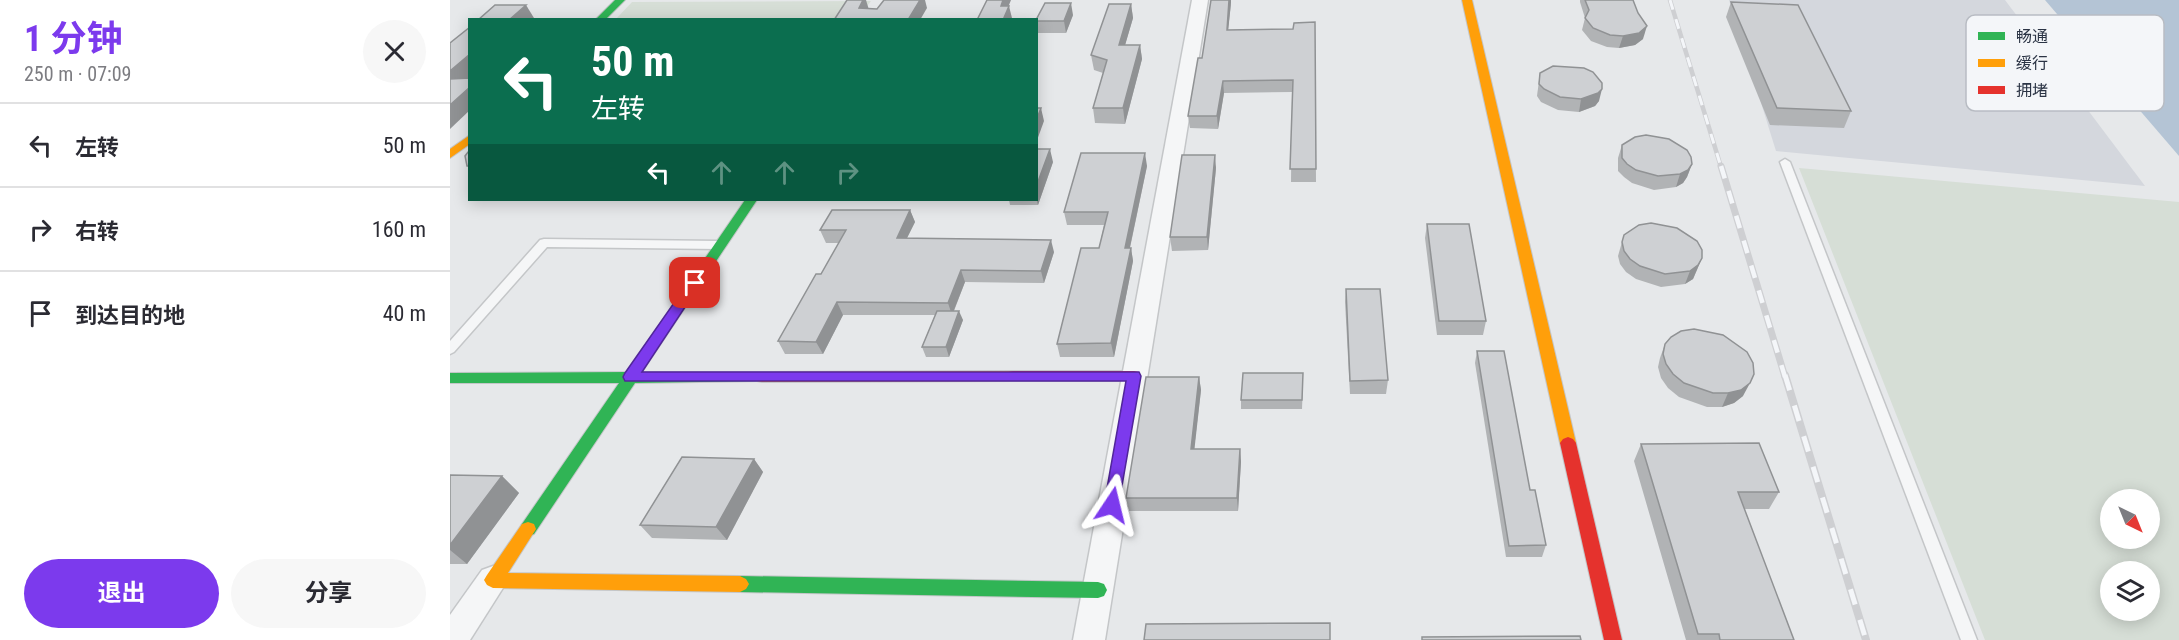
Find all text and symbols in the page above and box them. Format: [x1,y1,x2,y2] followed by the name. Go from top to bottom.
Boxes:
[1966,15,2164,111] legend
[24,18,123,60] text: 1 分钟
[363,20,426,83] button: close
[2016,27,2048,46] text: 畅通
[591,37,674,86] text: 50 m
[492,42,570,120] icon: left
[2016,54,2048,73] text: 缓行
[24,62,131,86] text: 250 m · 07:09
[2016,81,2048,100] text: 拥堵
[591,93,645,125] text: 左转
[24,129,57,162] icon: left
[383,133,426,158] text: 50 m
[75,135,119,160] text: 左转
[642,156,675,189] icon: left
[705,156,738,189] icon: ahead
[768,156,801,189] icon: ahead
[831,156,864,189] icon: right
[24,213,57,246] icon: right
[372,217,426,242] text: 160 m
[75,219,119,244] text: 右转
[669,257,720,308] pin
[678,266,711,299] icon: arrive
[24,297,57,330] icon: arrive
[383,301,426,326] text: 40 m
[75,303,185,328] text: 到达目的地
[1080,473,1144,537] position arrow
[2100,489,2160,549] north arrow
[2100,489,2160,621] map controls
[24,559,219,628] button: 退出
[231,559,426,628] button: 分享
[2100,561,2160,621] button: layers

